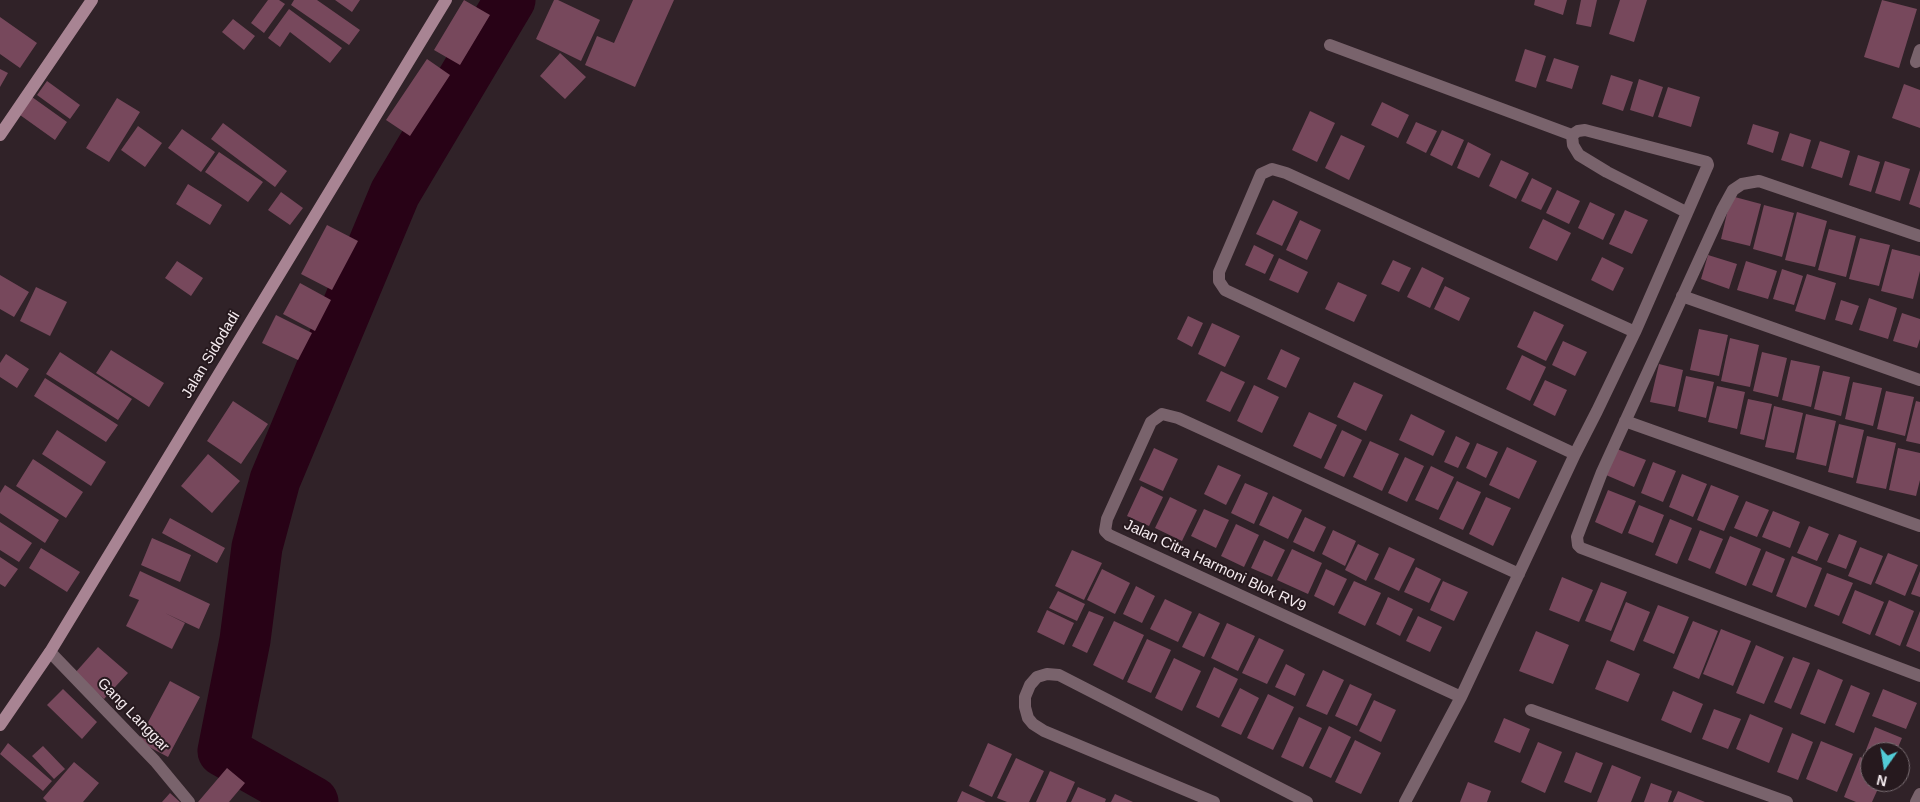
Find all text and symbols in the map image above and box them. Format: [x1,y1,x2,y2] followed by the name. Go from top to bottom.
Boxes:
[178,308,244,402] street label: Jalan Sidodadi
[1121,516,1309,616] street label: Jalan Citra Harmoni Blok RV9
[93,674,173,756] street label: Gang Langgar
[1860,742,1910,792] north arrow
[1875,772,1889,790] text: N

